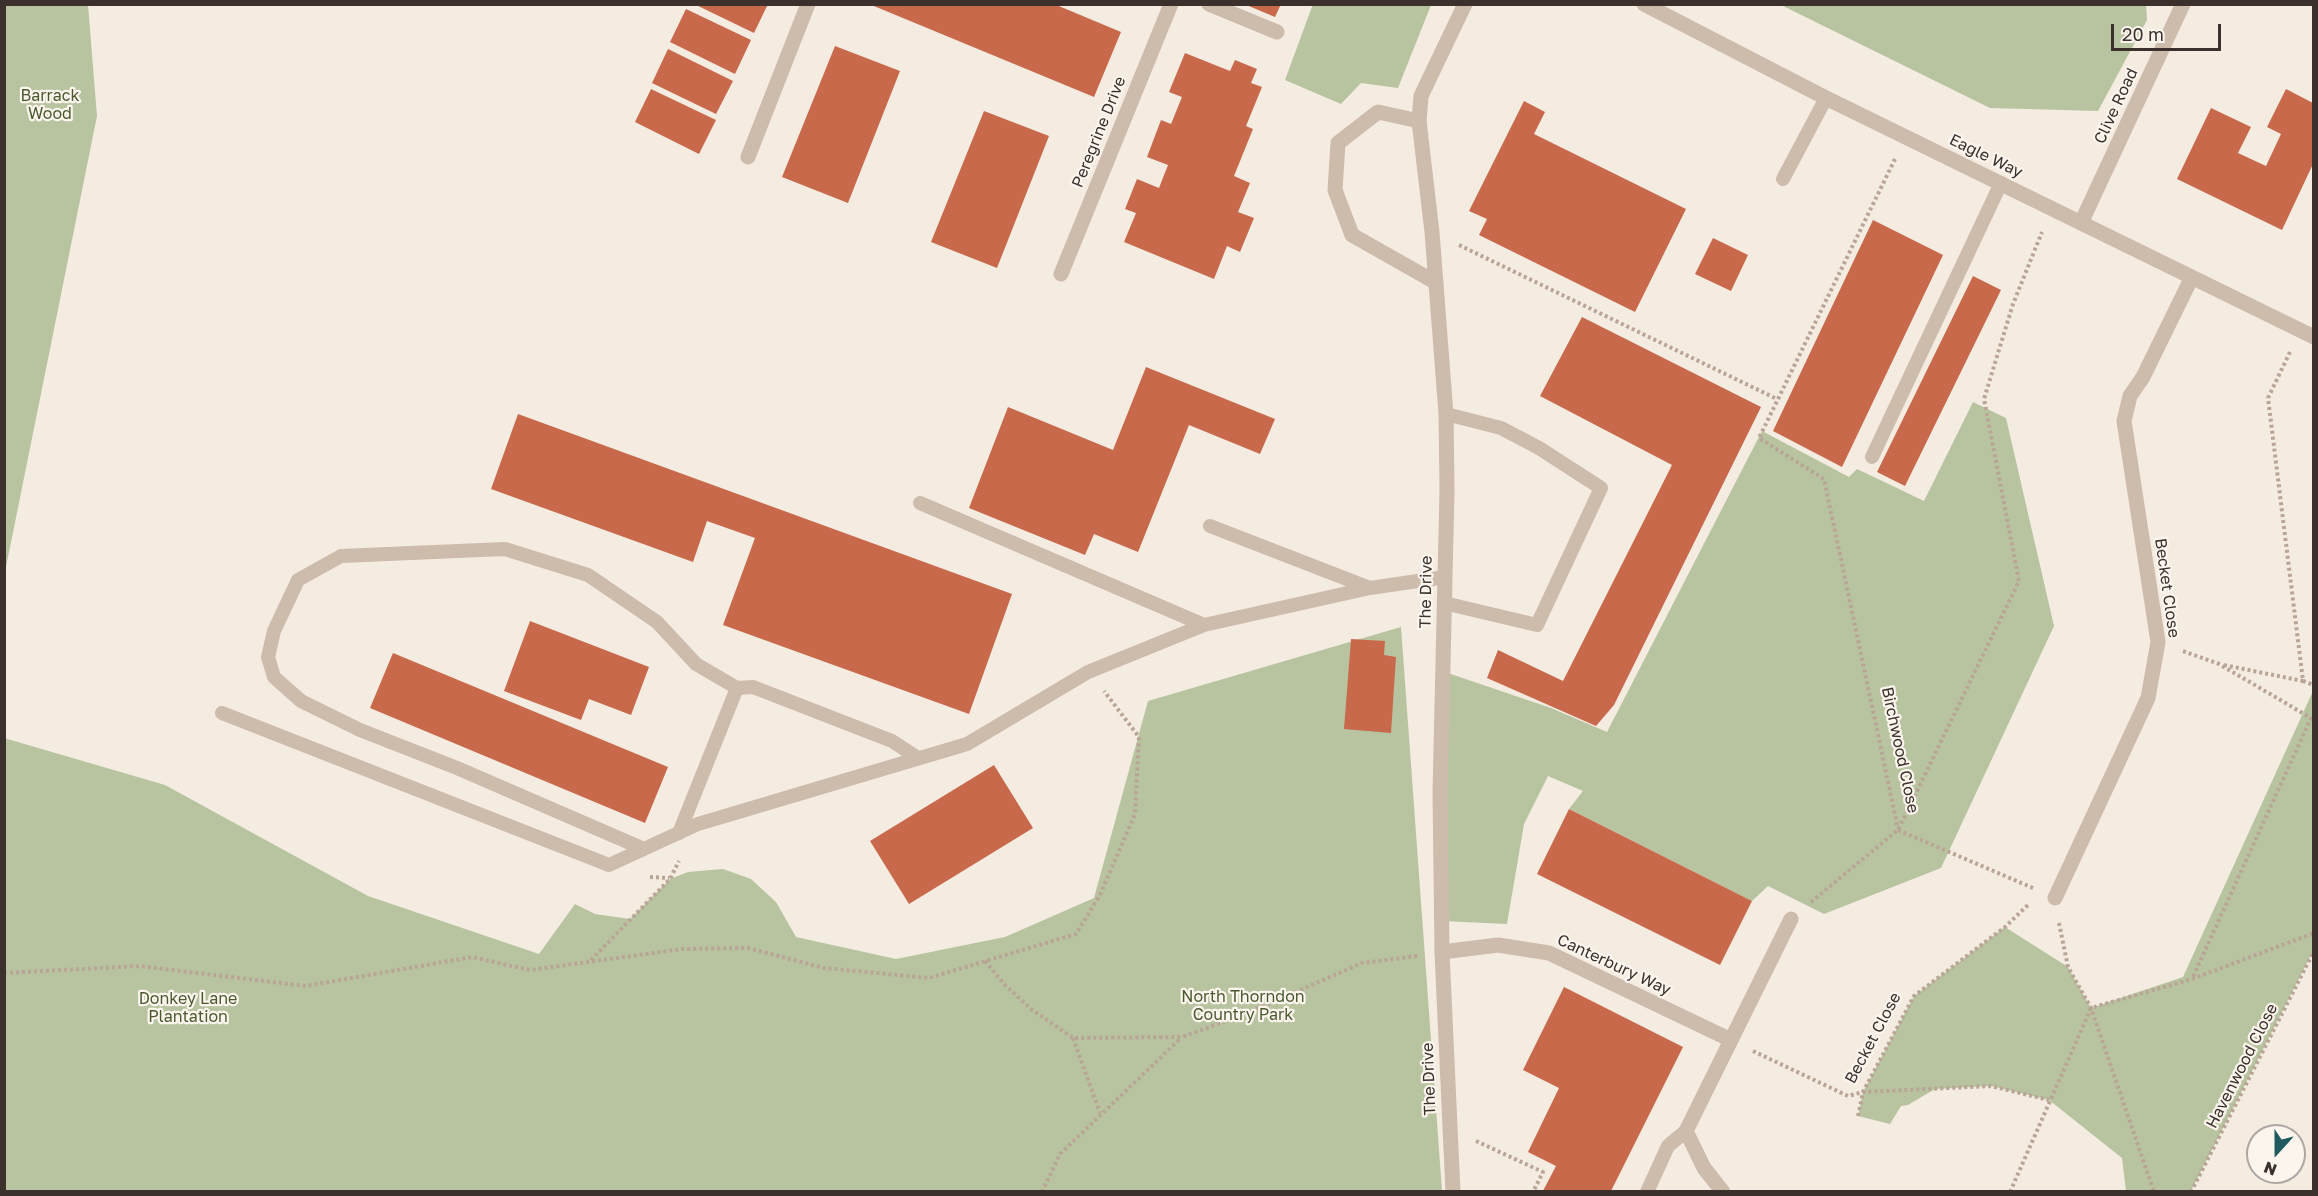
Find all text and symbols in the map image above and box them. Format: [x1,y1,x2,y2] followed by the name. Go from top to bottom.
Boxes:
[2114,12,2224,50] scale bar
[2122,23,2164,45] text: 20 m
[2090,65,2142,147] street label: Clive Road
[1068,74,1130,190] street label: Peregrine Drive
[21,86,79,124] park label: Barrack Wood
[1946,130,2026,182] street label: Eagle Way
[2151,537,2183,639] street label: Becket Close
[1416,555,1436,629] street label: The Drive
[1877,685,1923,815] street label: Birchwood Close
[1554,930,1674,1000] street label: Canterbury Way
[1181,987,1305,1025] park label: North Thorndon Country Park
[139,989,237,1027] park label: Donkey Lane Plantation
[1841,989,1905,1087] street label: Becket Close
[2202,1000,2282,1132] street label: Havenwood Close
[1418,1042,1440,1116] street label: The Drive
[2246,1124,2306,1184] north arrow
[2261,1157,2280,1180] text: N

